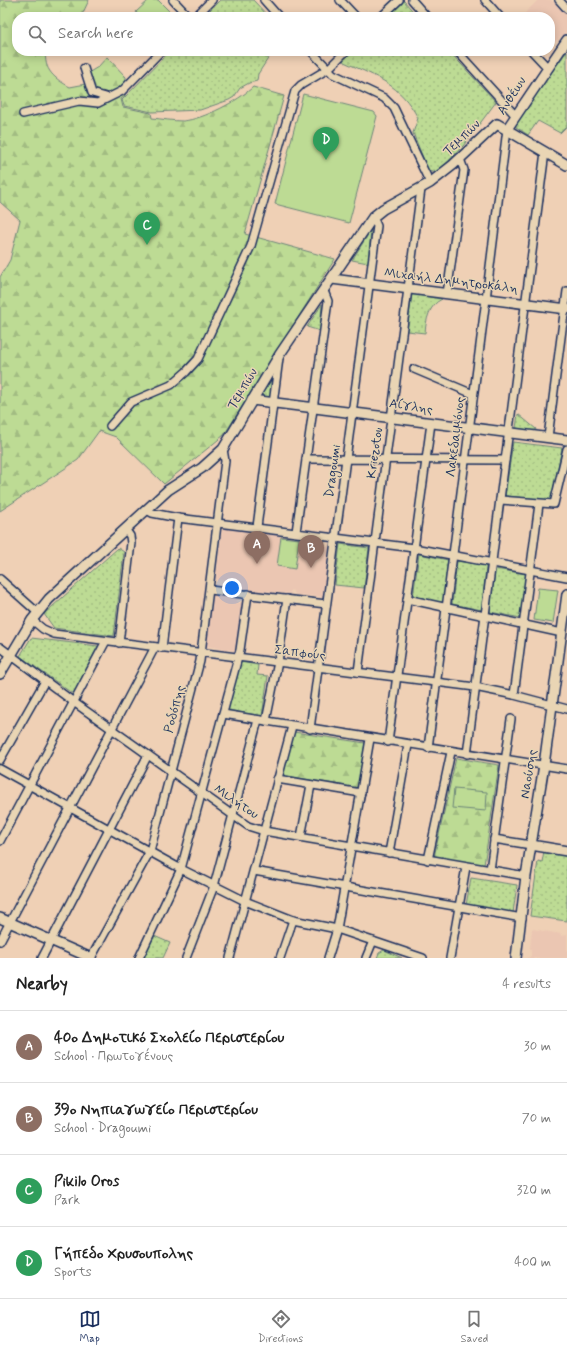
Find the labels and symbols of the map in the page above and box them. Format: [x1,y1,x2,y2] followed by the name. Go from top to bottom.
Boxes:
[493,73,531,118] street label: Ανθέων
[440,116,484,160] street label: Τεμπών
[313,127,339,160] pin: D
[134,212,160,245] pin: C
[383,264,519,298] street label: Μιχαήλ Δημητροκάλη
[224,365,262,413] street label: Τεμπών
[388,395,434,419] street label: Αίγλης
[443,396,469,478] street label: Λακεδαιμόνος
[363,426,387,480] street label: Kriezotou
[321,443,346,499] street label: Dragoumi
[244,531,270,564] pin: A
[298,535,324,568] pin: B
[222,578,242,598] your location
[274,641,327,665] street label: Σαπφούς
[160,683,190,735] street label: Ροδόπης
[517,748,541,800] street label: Ναούσης
[210,781,262,823] street label: Μιλήτου

